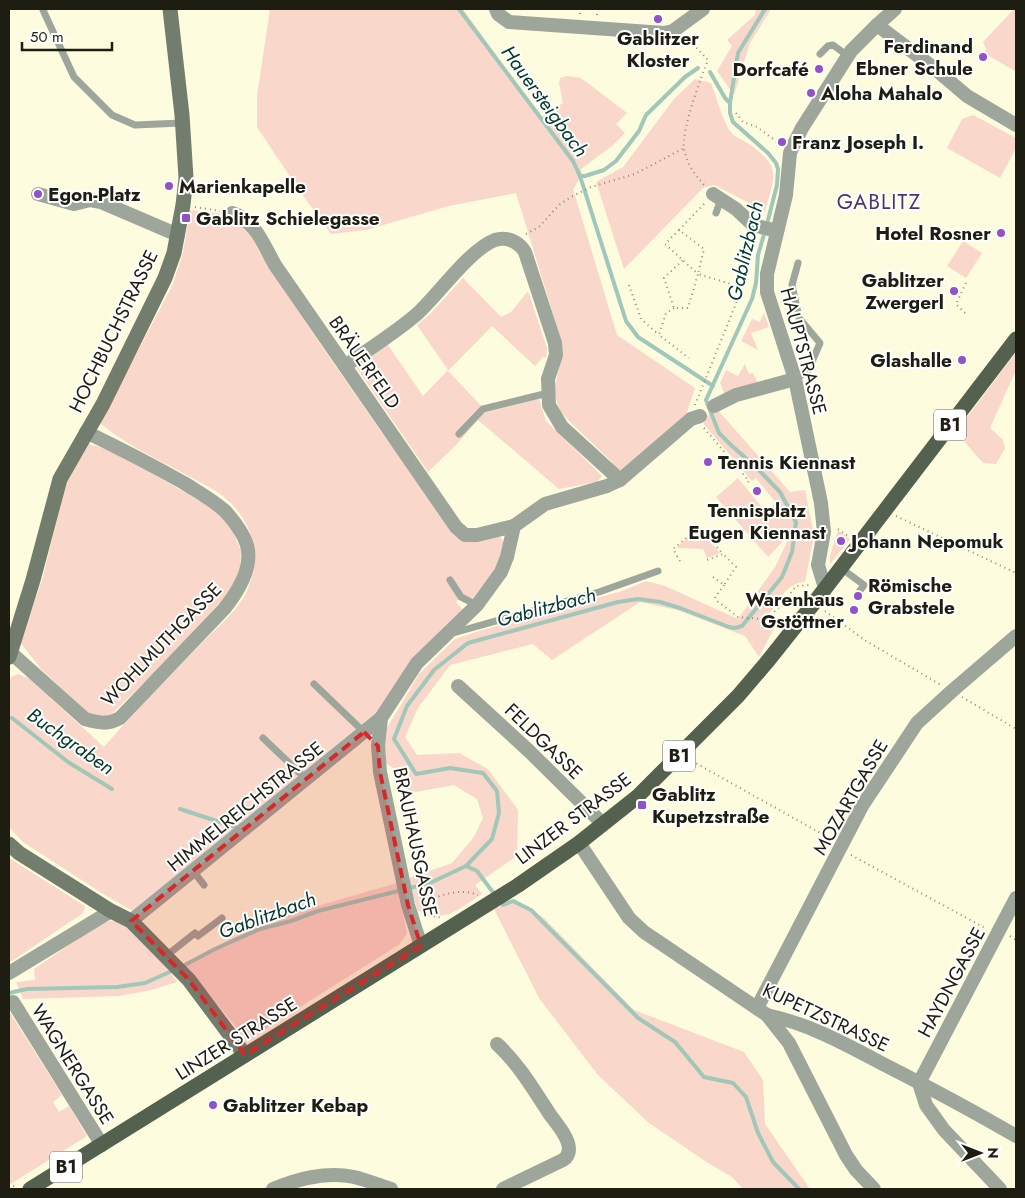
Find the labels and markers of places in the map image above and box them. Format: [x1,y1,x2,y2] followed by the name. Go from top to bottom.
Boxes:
[652,13,664,25] marker: Gablitzer Kloster
[617,25,699,74] place label: Gablitzer Kloster
[855,33,973,82] place label: Ferdinand Ebner Schule
[977,51,989,63] marker: Ferdinand Ebner Schule
[732,56,809,83] place label: Dorfcafé
[813,63,825,75] marker: Dorfcafé
[820,80,943,107] place label: Aloha Mahalo
[805,87,817,99] marker: Aloha Mahalo
[792,129,924,156] place label: Franz Joseph I.
[776,136,788,148] marker: Franz Joseph I.
[179,173,306,200] place label: Marienkapelle
[163,180,175,192] marker: Marienkapelle
[48,181,141,208] place label: Egon-Platz
[32,188,44,200] marker: Egon-Platz
[196,205,380,232] place label: Gablitz Schielegasse
[180,212,192,224] marker: Gablitz Schielegasse
[875,220,991,247] place label: Hotel Rosner
[995,227,1007,239] marker: Hotel Rosner
[862,267,944,316] place label: Gablitzer Zwergerl
[948,285,960,297] marker: Gablitzer Zwergerl
[870,347,952,374] place label: Glashalle
[956,354,968,366] marker: Glashalle
[718,449,855,476] place label: Tennis Kiennast
[702,456,714,468] marker: Tennis Kiennast
[751,485,763,497] marker: Tennisplatz Eugen Kiennast
[688,497,826,546] place label: Tennisplatz Eugen Kiennast
[847,528,1003,555] place label: Johann Nepomuk
[835,535,847,547] marker: Johann Nepomuk
[868,572,955,621] place label: Römische Grabstele
[745,586,844,635] place label: Warenhaus Gstöttner
[852,590,864,602] marker: Römische Grabstele
[848,604,860,616] marker: Warenhaus Gstöttner
[652,781,769,830] place label: Gablitz Kupetzstraße
[636,799,648,811] marker: Gablitz Kupetzstraße
[223,1092,368,1119] place label: Gablitzer Kebap
[207,1099,219,1111] marker: Gablitzer Kebap

